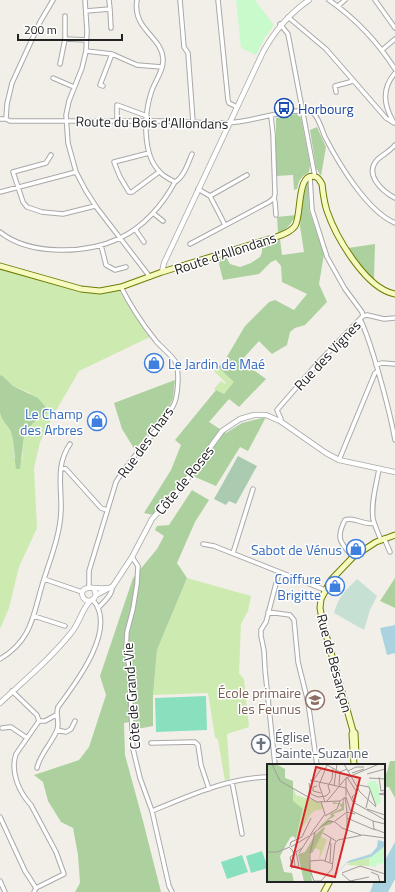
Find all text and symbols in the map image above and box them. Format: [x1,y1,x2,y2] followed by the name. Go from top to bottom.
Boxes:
[18,16,122,42] scale bar
[24,20,57,39] text: 200 m
[273,97,295,119] bus stop icon: Horbourg
[298,98,354,119] place label: Horbourg
[75,110,229,134] street label: Route du Bois d'Allondans
[171,227,279,279] street label: Route d'Allondans
[289,315,365,395] street label: Rue des Vignes
[143,352,165,374] shop icon: Le Jardin de Maé
[168,353,265,374] place label: Le Jardin de Maé
[112,402,178,482] street label: Rue des Chars
[20,403,83,440] place label: Le Champ des Arbres
[86,410,108,432] shop icon: Le Champ des Arbres
[150,441,218,519] street label: Côte de Roses
[345,538,367,560] shop icon: Sabot de Vénus
[251,539,342,560] place label: Sabot de Vénus
[275,568,321,605] place label: Coiffure Brigitte
[324,575,346,597] shop icon: Coiffure Brigitte
[312,611,358,715] street label: Rue de Besançon
[117,642,145,750] street label: Côte de Grand-Vie
[218,682,301,719] place label: École primaire les Feunus
[304,689,326,711] school or university icon: École primaire les Feunus
[275,726,368,763] place label: Église Sainte-Suzanne
[250,733,272,755] church icon: Église Sainte-Suzanne
[267,764,385,882] inset map

